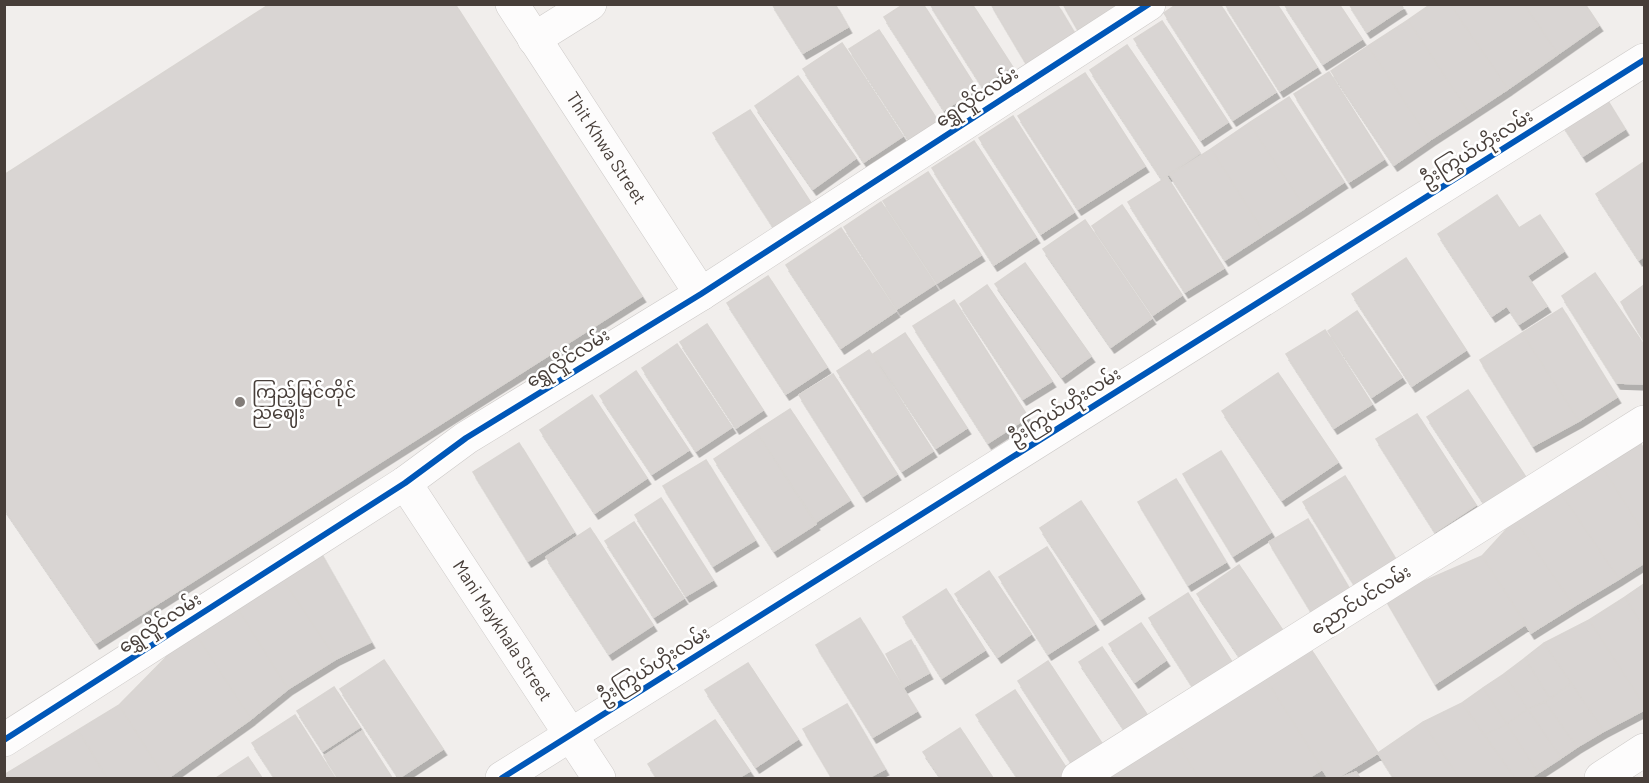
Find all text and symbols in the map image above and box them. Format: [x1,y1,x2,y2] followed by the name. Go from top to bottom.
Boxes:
[930,60,1025,135] street label: ရွှေလှိုင်လမ်း
[562,87,651,208] street label: Thit Khwa Street
[1415,102,1539,195] street label: ဦးကြွယ်ဟိုးလမ်း
[521,321,616,396] street label: ရွှေလှိုင်လမ်း
[1003,360,1127,453] street label: ဦးကြွယ်ဟိုးလမ်း
[252,378,356,428] place label: ကြည့်မြင်တိုင် ညဈေး
[233,395,247,409] marker: ကြည့်မြင်တိုင် ညဈေး
[449,556,557,705] street label: Mani Maykhala Street
[1306,559,1417,643] street label: ညောင်ပင်လမ်း
[113,586,208,661] street label: ရွှေလှိုင်လမ်း
[592,619,716,712] street label: ဦးကြွယ်ဟိုးလမ်း

